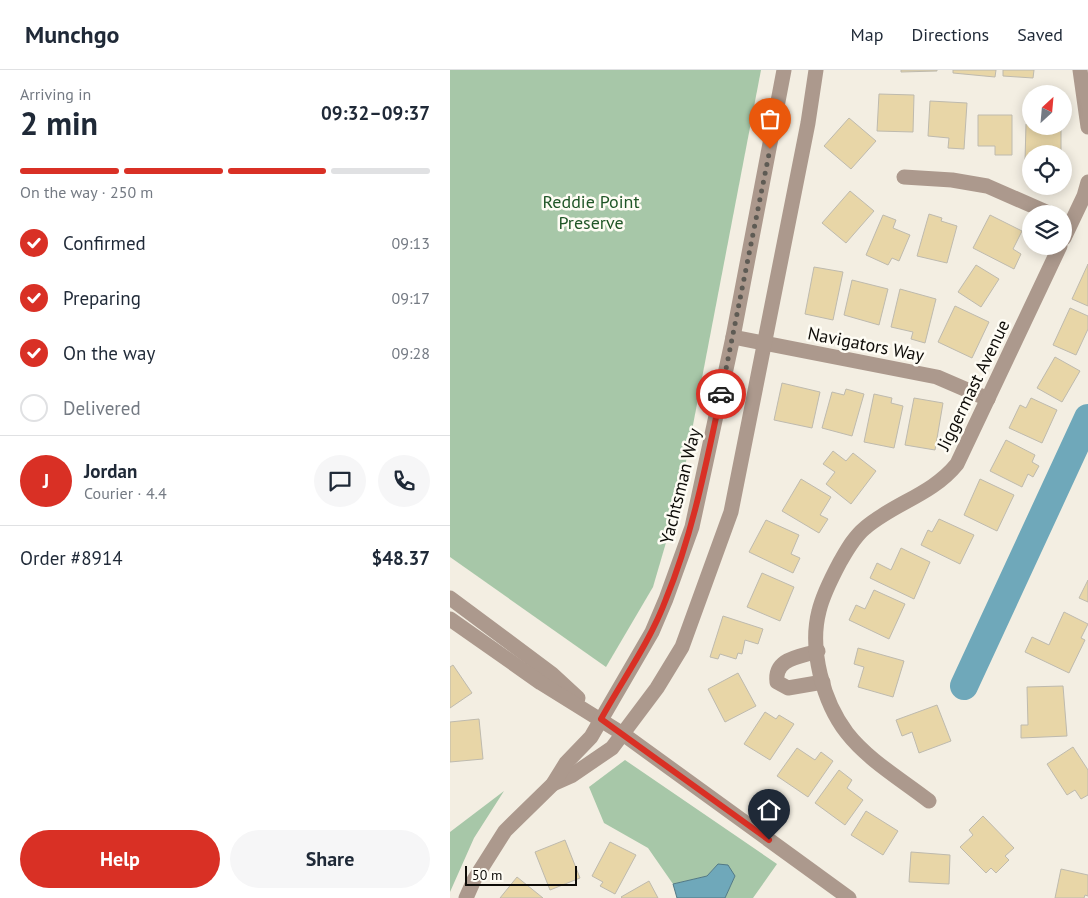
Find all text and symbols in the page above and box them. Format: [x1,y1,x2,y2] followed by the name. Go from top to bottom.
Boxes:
[25,19,119,50] text: Munchgo
[851,23,883,46] text: Map
[911,23,989,46] text: Directions
[1017,23,1063,46] text: Saved
[20,84,91,104] text: Arriving in
[1022,85,1072,135] north arrow
[1022,85,1072,255] map controls
[749,98,791,149] pin
[321,101,430,125] text: 09:32–09:37
[20,102,98,144] text: 2 min
[756,105,784,133] icon: bag
[1022,145,1072,195] button: locate
[20,182,153,202] text: On the way · 250 m
[543,190,639,234] park label: Reddie Point Preserve
[1022,205,1072,255] button: layers
[20,229,48,257] icon: check
[63,231,146,255] text: Confirmed
[392,233,430,253] text: 09:13
[20,284,48,312] icon: check
[63,286,141,310] text: Preparing
[392,288,430,308] text: 09:17
[931,316,1015,455] street label: Jiggermast Avenue
[806,321,927,367] street label: Navigators Way
[20,339,48,367] icon: check
[63,341,155,365] text: On the way
[392,343,430,363] text: 09:28
[696,369,746,419] courier
[707,380,735,408] icon: car
[63,396,141,420] text: Delivered
[654,425,706,546] street label: Yachtsman Way
[314,455,366,507] button: chat
[378,455,430,507] button: phone
[84,459,137,483] text: Jordan
[43,469,49,493] text: J
[84,483,167,503] text: Courier · 4.4
[20,546,123,570] text: Order #8914
[371,546,430,570] text: $48.37
[748,789,790,840] pin
[755,796,783,824] icon: home
[20,830,220,888] button: Help
[230,830,430,888] button: Share
[465,863,578,886] scale bar
[472,866,502,884] text: 50 m

